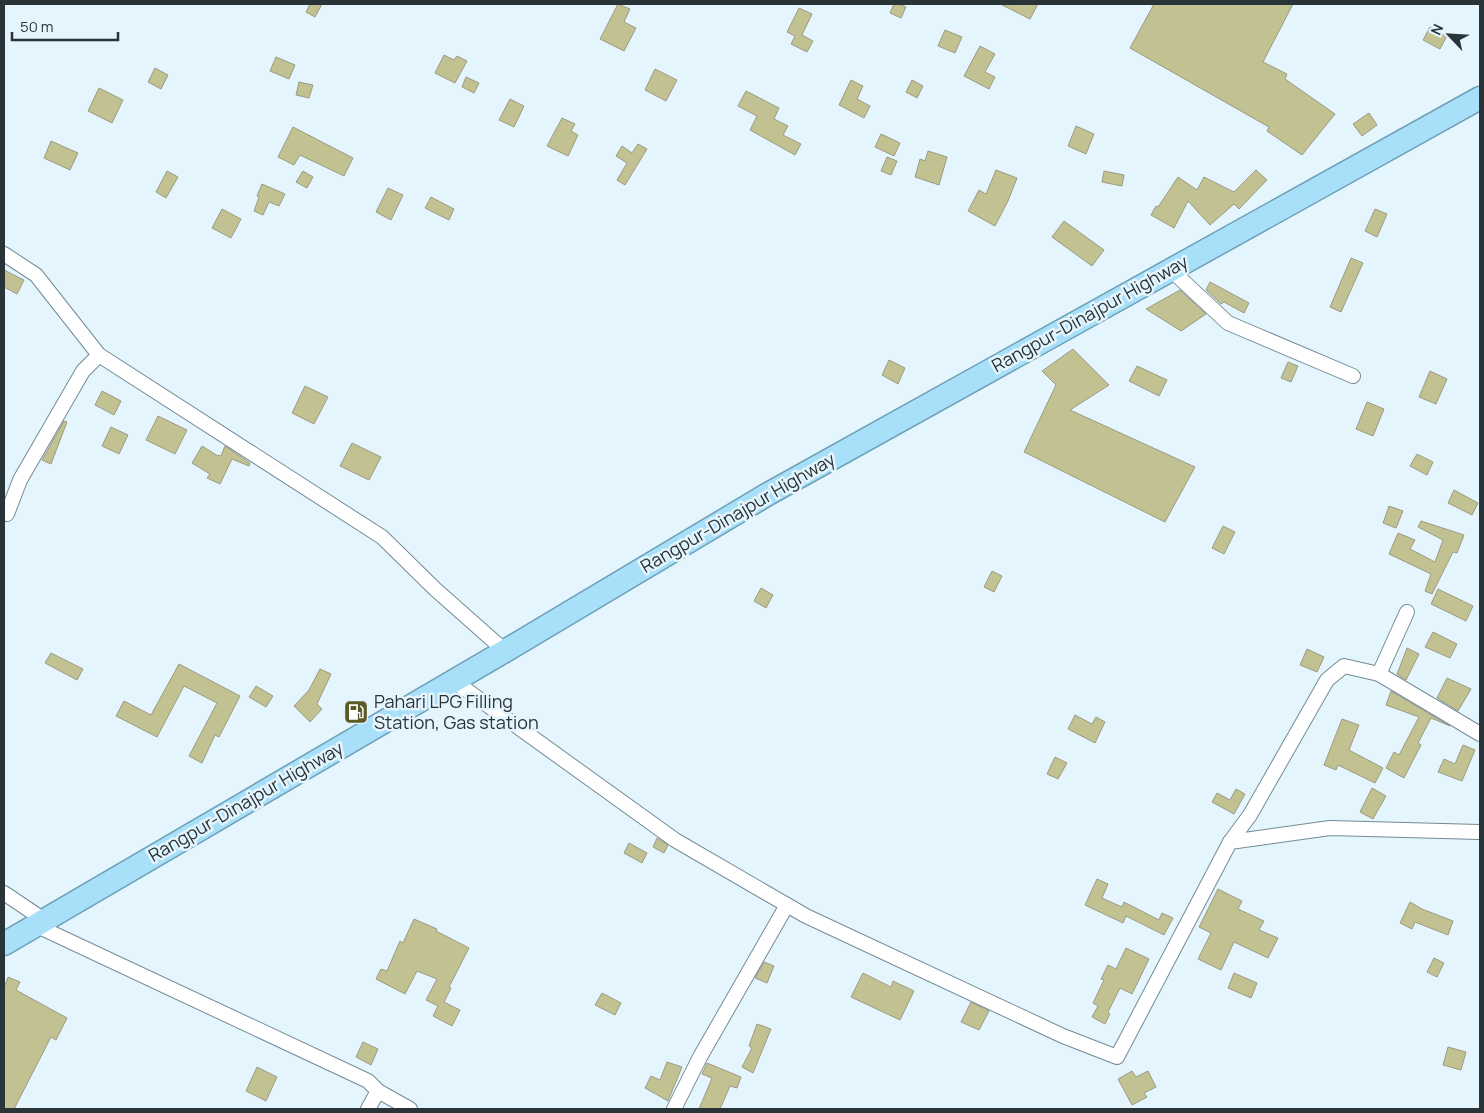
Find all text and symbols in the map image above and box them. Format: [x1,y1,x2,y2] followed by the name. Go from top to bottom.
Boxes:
[12,10,119,42] scale bar
[1424,10,1474,60] north arrow
[20,16,54,37] text: 50 m
[1426,21,1448,38] text: N
[987,249,1192,377] street label: Rangpur-Dinajpur Highway
[636,446,840,578] street label: Rangpur-Dinajpur Highway
[374,689,539,734] place label: Pahari LPG Filling Station, Gas station
[343,699,369,725] fuel station icon: Pahari LPG Filling Station, Gas station
[144,735,348,867] street label: Rangpur-Dinajpur Highway

